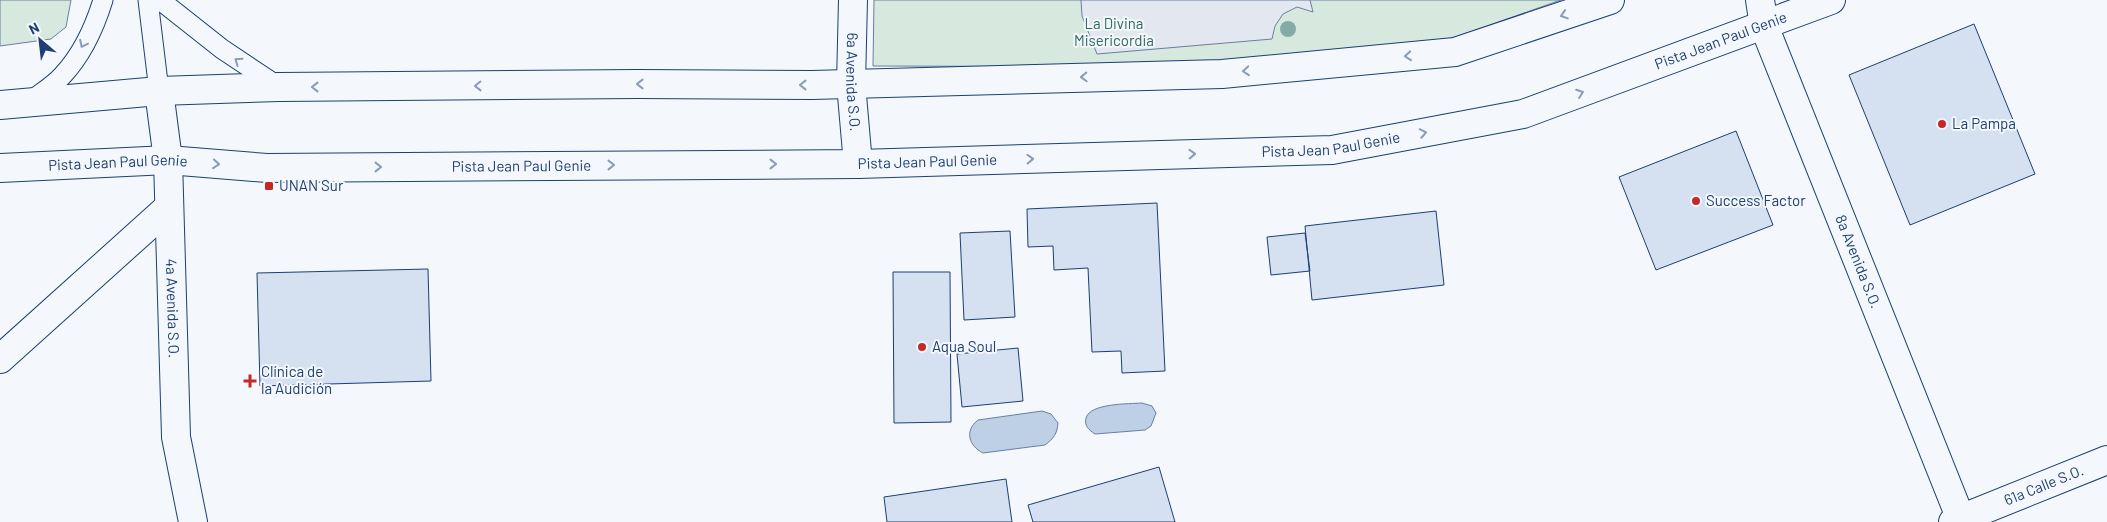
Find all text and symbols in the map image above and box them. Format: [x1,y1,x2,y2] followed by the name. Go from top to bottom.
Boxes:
[1652,7,1789,73] street label: Pista Jean Paul Genie
[1560,10,1569,20] one-way arrow
[1074,14,1154,49] park label: La Divina Misericordia
[15,15,65,65] north arrow
[26,18,42,38] text: N
[843,32,865,132] street label: 6a Avenida S.O.
[79,39,89,48] one-way arrow
[1403,50,1411,61] one-way arrow
[235,58,244,66] one-way arrow
[1242,66,1250,77] one-way arrow
[1079,72,1087,83] one-way arrow
[636,79,644,89] one-way arrow
[798,80,806,90] one-way arrow
[473,81,481,91] one-way arrow
[311,82,318,92] one-way arrow
[1575,89,1584,99] one-way arrow
[1952,114,2016,132] place label: La Pampa
[1936,118,1948,130] marker: La Pampa
[1261,127,1401,160] street label: Pista Jean Paul Genie
[1419,128,1427,138] one-way arrow
[1188,149,1196,159] one-way arrow
[48,150,188,174] street label: Pista Jean Paul Genie
[857,150,997,172] street label: Pista Jean Paul Genie
[1026,153,1034,164] one-way arrow
[452,156,591,175] street label: Pista Jean Paul Genie
[212,158,220,169] one-way arrow
[770,159,778,169] one-way arrow
[607,160,615,171] one-way arrow
[375,162,383,172] one-way arrow
[279,176,344,194] place label: UNAN Sur
[263,180,275,192] marker: UNAN Sur
[1706,191,1806,209] place label: Success Factor
[1690,195,1702,207] marker: Success Factor
[1832,212,1886,311] street label: 8a Avenida S.O.
[163,258,184,358] street label: 4a Avenida S.O.
[932,337,996,355] place label: Aqua Soul
[916,341,928,353] marker: Aqua Soul
[261,362,332,397] place label: Clínica de la Audición
[243,374,257,388] marker: Clínica de la Audición
[2001,460,2086,509] street label: 61a Calle S.O.

